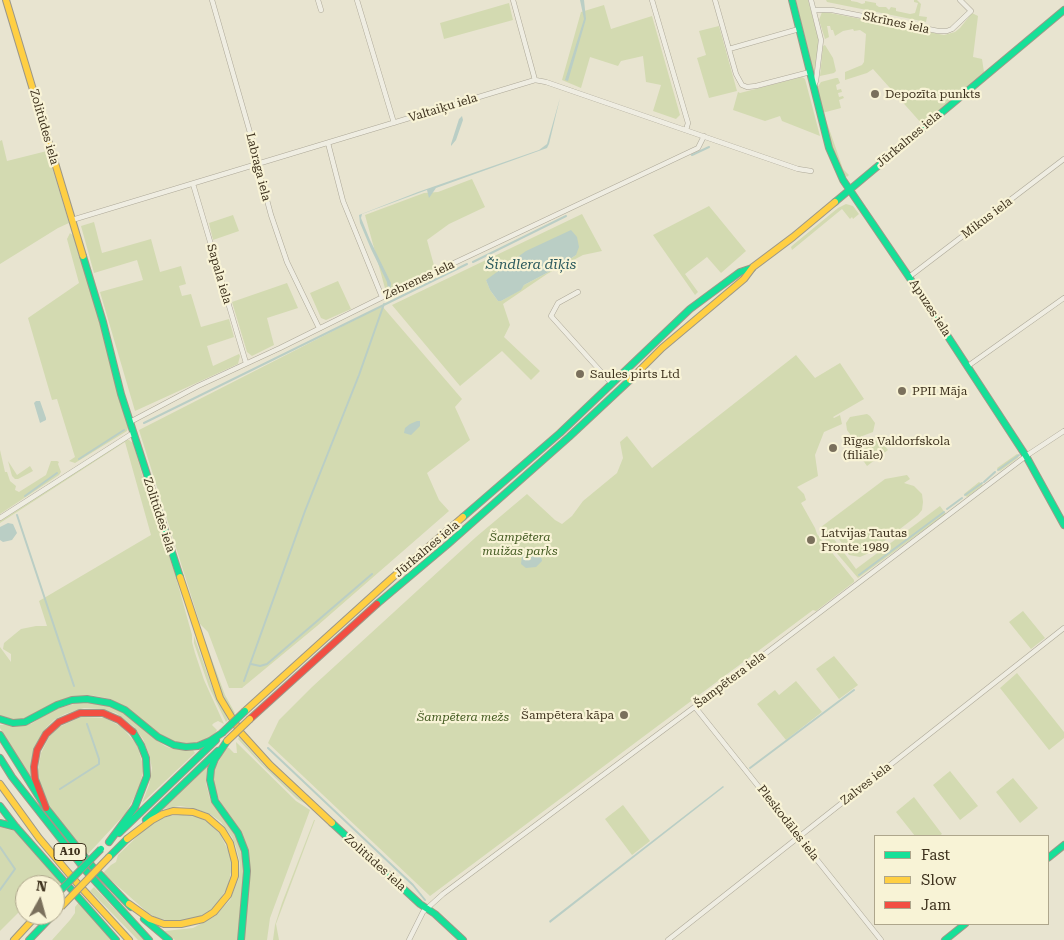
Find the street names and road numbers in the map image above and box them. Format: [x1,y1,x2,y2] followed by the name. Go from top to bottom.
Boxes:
[862,9,930,37] street label: Skrīnes iela
[26,88,62,166] street label: Zolitūdes iela
[407,91,479,125] street label: Valtaiķu iela
[874,108,944,170] street label: Jūrkalnes iela
[243,131,273,203] street label: Labraga iela
[959,194,1015,242] street label: Mikus iela
[204,242,234,306] street label: Sapala iela
[381,257,457,303] street label: Zebrenes iela
[906,277,954,339] street label: Apuzes iela
[140,476,178,554] street label: Zolitūdes iela
[392,518,462,580] street label: Jūrkalnes iela
[692,649,768,711] street label: Šampētera iela
[838,760,894,808] street label: Zalves iela
[754,782,822,864] street label: Pleskodāles iela
[341,832,409,894] street label: Zolitūdes iela
[54,844,86,860] road number: A10

